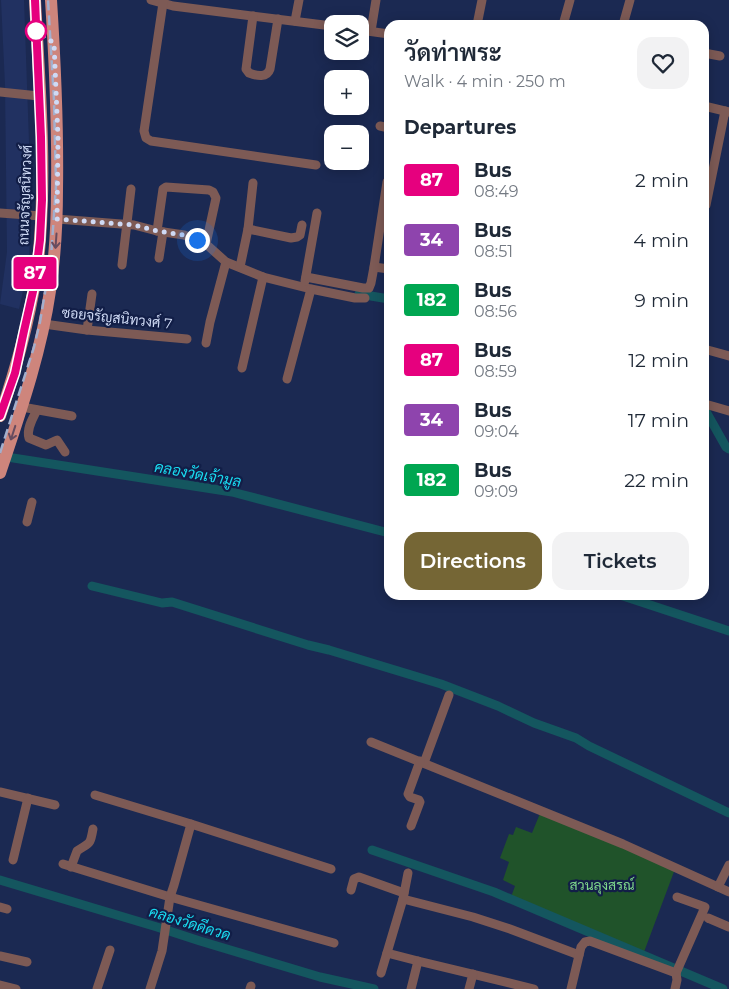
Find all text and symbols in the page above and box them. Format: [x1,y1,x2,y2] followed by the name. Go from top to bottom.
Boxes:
[324,15,369,170] map controls
[324,15,369,60] button: layers
[25,20,47,42] unlabelled marker
[637,37,689,89] button: heart
[404,38,502,67] text: วัดท่าพระ
[324,70,369,115] button: +
[404,72,566,91] text: Walk · 4 min · 250 m
[404,116,516,139] text: Departures
[324,125,369,170] button: −
[14,145,36,245] street label: ถนนจรัญสนิทวงศ์
[474,159,512,182] text: Bus
[420,169,443,191] text: 87
[635,169,689,192] text: 2 min
[474,182,518,201] text: 08:49
[474,219,512,242] text: Bus
[185,228,210,253] your location
[420,229,443,251] text: 34
[633,229,689,252] text: 4 min
[51,233,60,249] one-way arrow
[474,242,513,261] text: 08:51
[12,257,58,289] line badge: 87
[23,262,47,284] text: 87
[474,279,512,302] text: Bus
[417,289,446,311] text: 182
[634,289,689,312] text: 9 min
[474,302,517,321] text: 08:56
[61,303,173,333] street label: ซอยจรัญสนิทวงศ์ 7
[474,339,512,362] text: Bus
[420,349,443,371] text: 87
[628,349,689,372] text: 12 min
[474,362,517,381] text: 08:59
[474,399,512,422] text: Bus
[420,409,443,431] text: 34
[628,409,689,432] text: 17 min
[474,422,519,441] text: 09:04
[8,425,17,440] one-way arrow
[153,457,243,492] water label: คลองวัดเจ้ามูล
[474,459,512,482] text: Bus
[417,469,446,491] text: 182
[624,469,689,492] text: 22 min
[474,482,518,501] text: 09:09
[404,532,542,590] button: Directions
[552,532,689,590] button: Tickets
[569,876,635,895] park label: สวนลุงสรณ์
[147,902,233,944] water label: คลองวัดดีดวด

